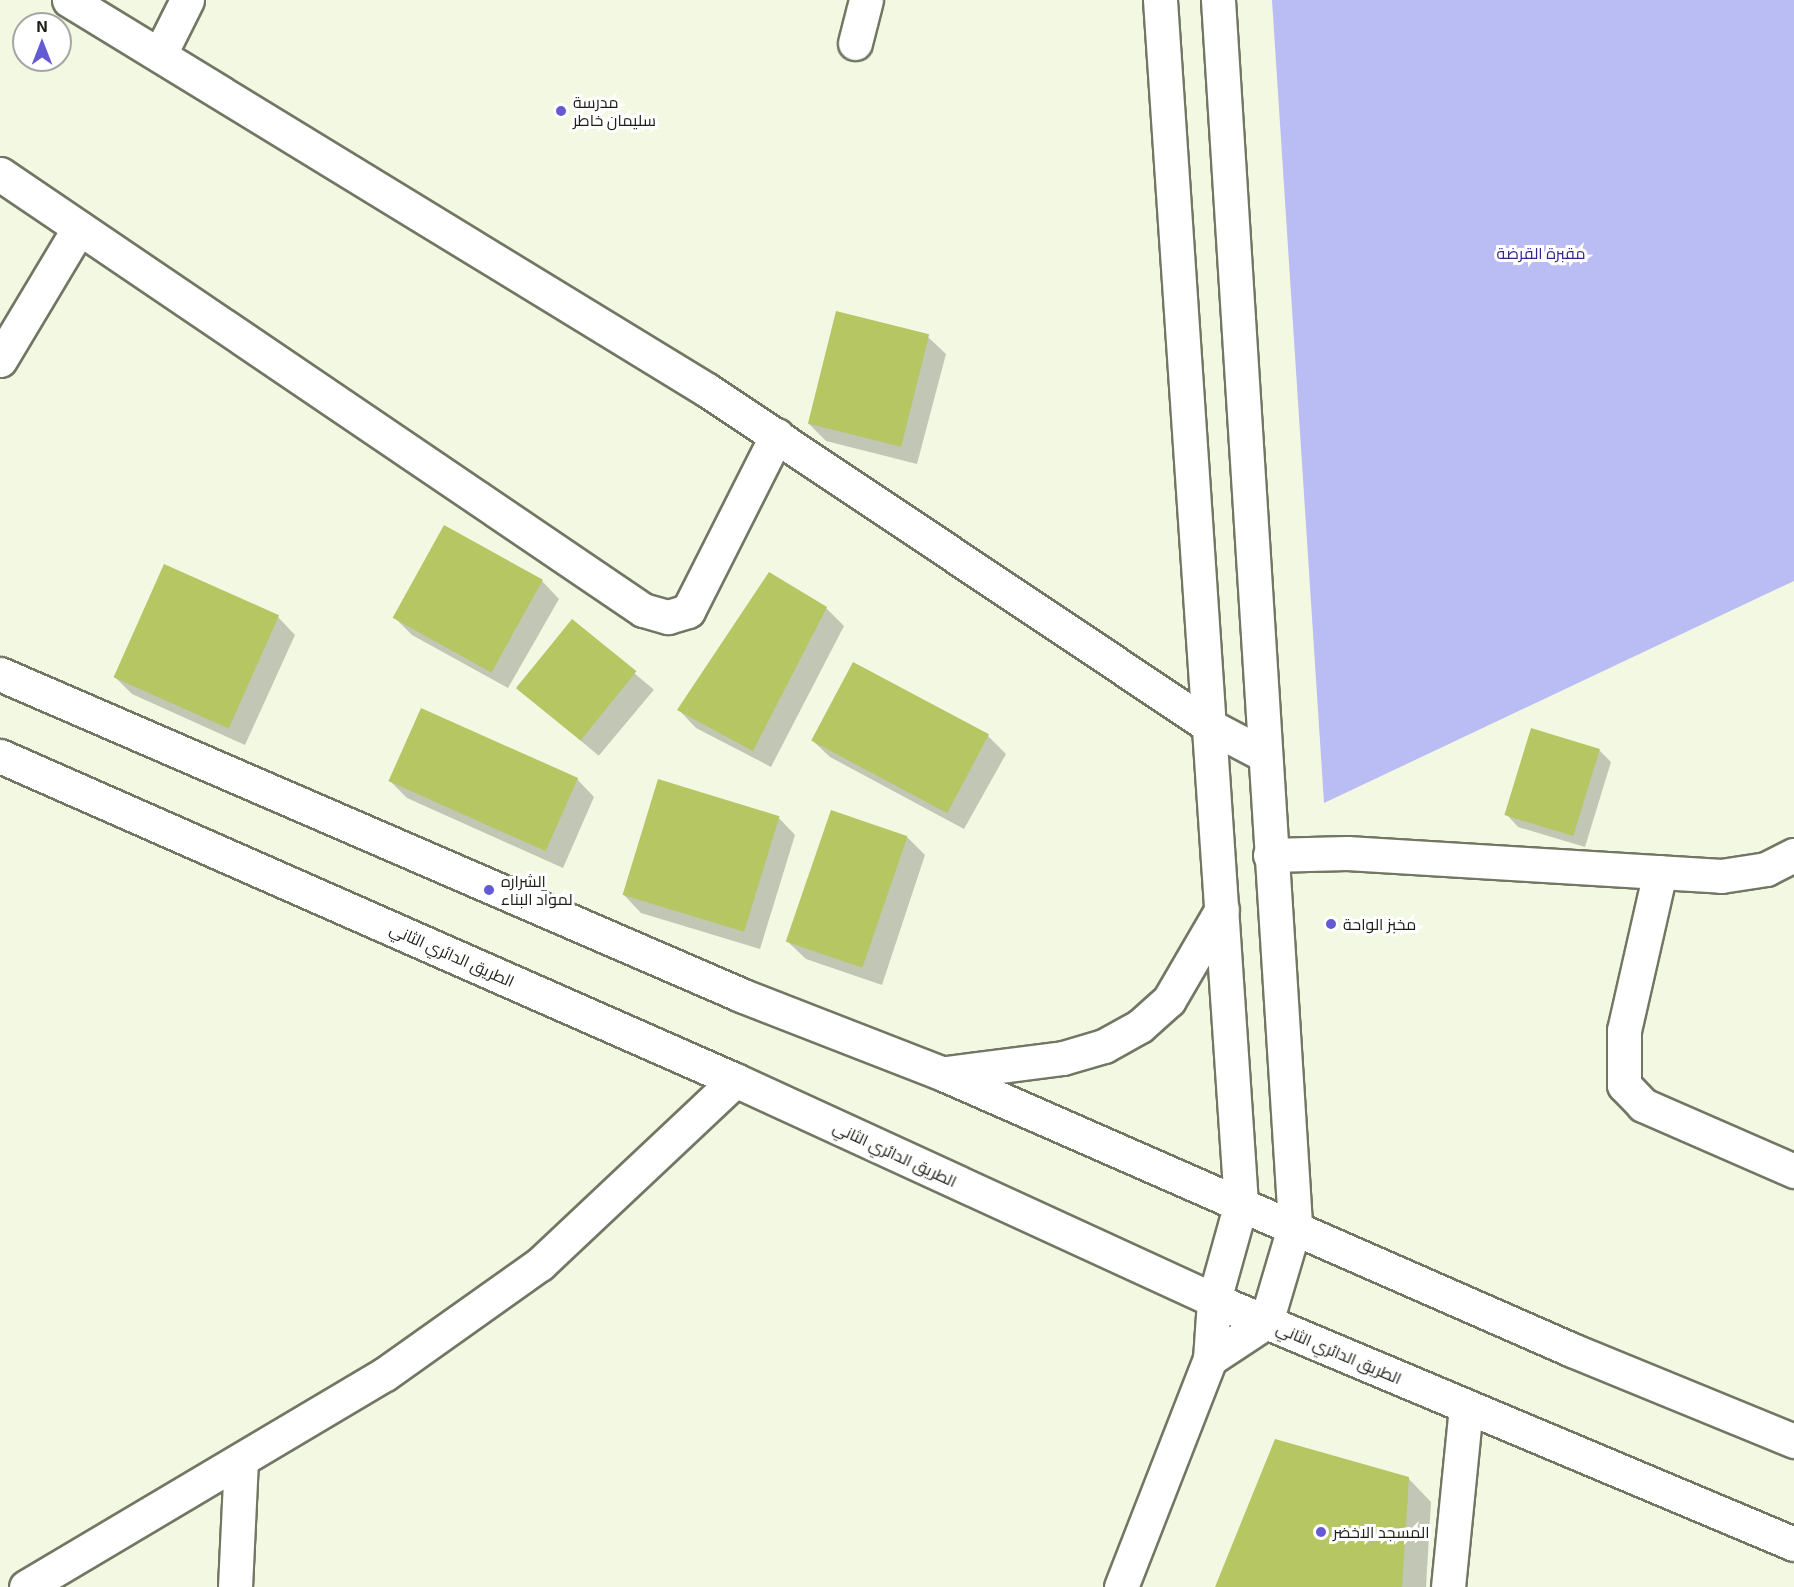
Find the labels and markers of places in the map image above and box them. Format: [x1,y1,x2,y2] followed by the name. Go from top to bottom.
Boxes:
[573,92,656,130] place label: مدرسة سليمان خاطر
[554,104,568,118] marker: مدرسة سليمان خاطر
[501,871,573,909] place label: الشراره لمواد البناء
[482,883,496,897] marker: الشراره لمواد البناء
[1343,914,1416,934] place label: مخبز الواحة
[1324,917,1338,931] marker: مخبز الواحة
[1333,1522,1429,1542] place label: المسجد الاخضر
[1314,1525,1328,1539] marker: المسجد الاخضر

